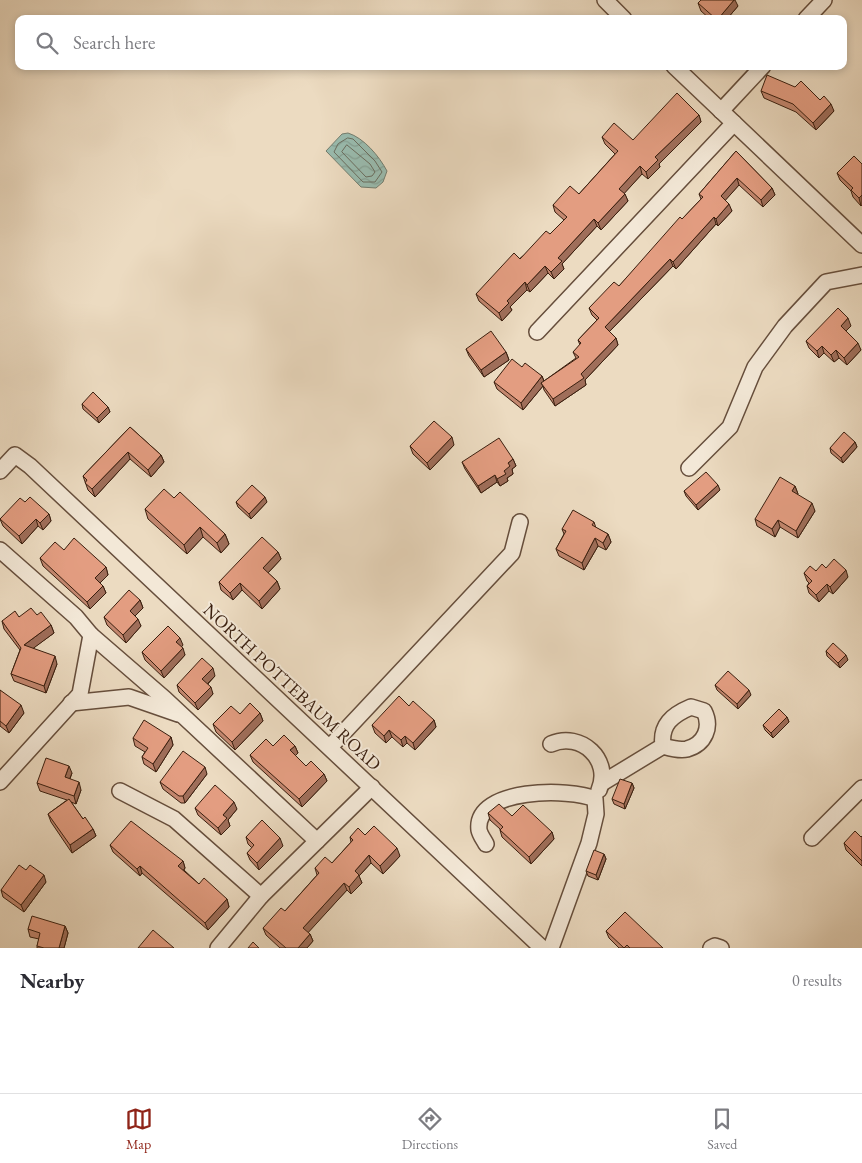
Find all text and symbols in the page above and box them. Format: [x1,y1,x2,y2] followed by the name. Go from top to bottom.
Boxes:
[15,15,847,70] search box
[33,29,61,57] icon: search
[73,30,155,55] text: Search here
[199,598,386,775] street label: NORTH POTTEBAUM ROAD
[20,967,84,994] text: Nearby
[792,970,842,991] text: 0 results
[125,1105,153,1153] tab: Map
[402,1105,458,1153] tab: Directions
[707,1105,737,1153] tab: Saved

